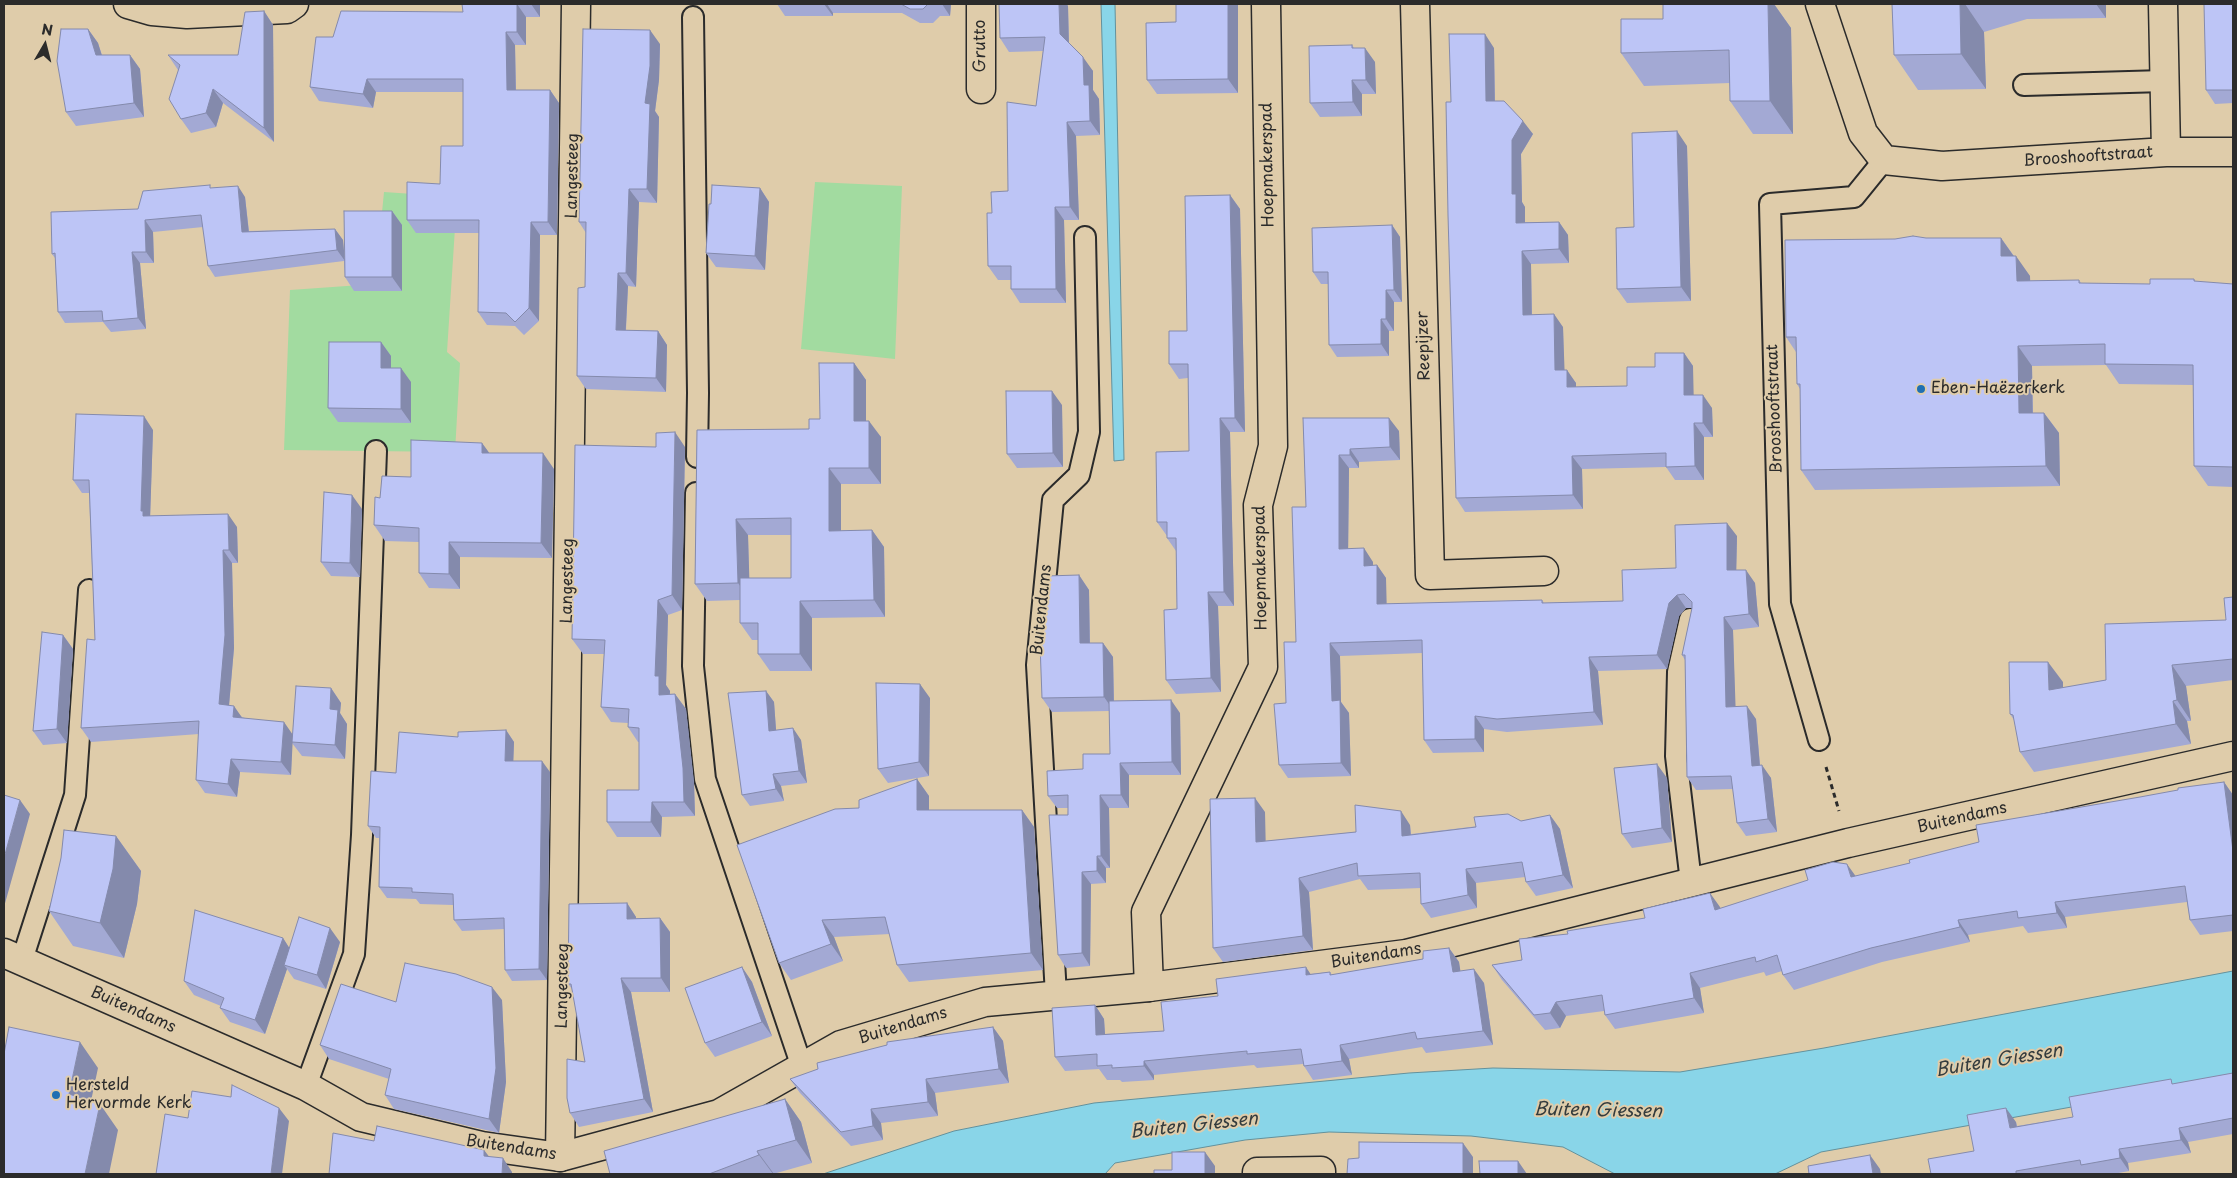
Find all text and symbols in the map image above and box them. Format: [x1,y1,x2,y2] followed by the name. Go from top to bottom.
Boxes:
[40,18,54,41] text: N
[20,20,70,70] north arrow
[971,20,991,72] street label: Grutto
[1257,102,1279,228] street label: Hoepmakerspad
[563,133,583,219] street label: Langesteeg
[2022,143,2154,171] street label: Brooshooftstraat
[1413,311,1435,381] street label: Reepijzer
[1763,344,1787,474] street label: Brooshooftstraat
[1931,379,2065,399] place label: Eben-Haëzerkerk
[1915,383,1927,395] marker: Eben-Haëzerkerk
[1250,505,1272,631] street label: Hoepmakerspad
[558,538,578,624] street label: Langesteeg
[1028,564,1056,656] street label: Buitendams
[1915,798,2009,838] street label: Buitendams
[1329,939,1423,973] street label: Buitendams
[553,943,573,1029] street label: Langesteeg
[87,983,179,1037] street label: Buitendams
[856,1003,950,1049] street label: Buitendams
[1934,1040,2064,1082] water label: Buiten Giessen
[66,1076,192,1114] place label: Hersteld Hervormde Kerk
[50,1089,62,1101] marker: Hersteld Hervormde Kerk
[1534,1099,1662,1123] water label: Buiten Giessen
[1129,1109,1259,1143] water label: Buiten Giessen
[464,1131,558,1165] street label: Buitendams

